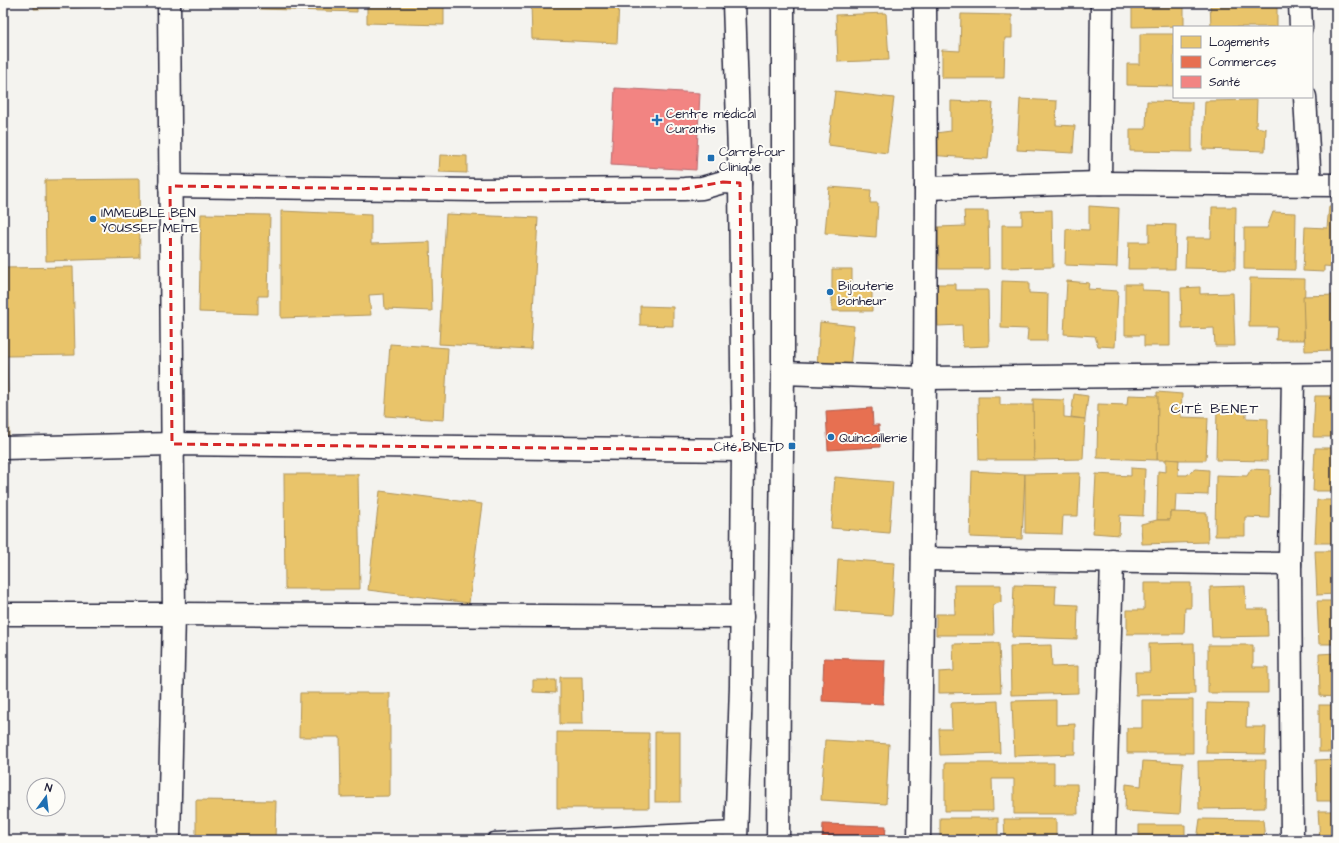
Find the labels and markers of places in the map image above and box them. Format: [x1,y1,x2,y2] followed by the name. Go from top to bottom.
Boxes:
[666,105,756,138] place label: Centre médical Curantis
[651,114,663,126] marker: Centre médical Curantis
[719,143,785,176] place label: Carrefour Clinique
[706,153,716,163] marker: Carrefour Clinique
[101,204,199,237] place label: IMMEUBLE BEN YOUSSEF MEITE
[88,214,98,224] marker: IMMEUBLE BEN YOUSSEF MEITE
[838,277,894,310] place label: Bijouterie bonheur
[825,287,835,297] marker: Bijouterie bonheur
[839,429,907,447] place label: Quincaillerie
[826,432,836,442] marker: Quincaillerie
[714,438,785,456] place label: Cité BNETD
[787,441,797,451] marker: Cité BNETD

